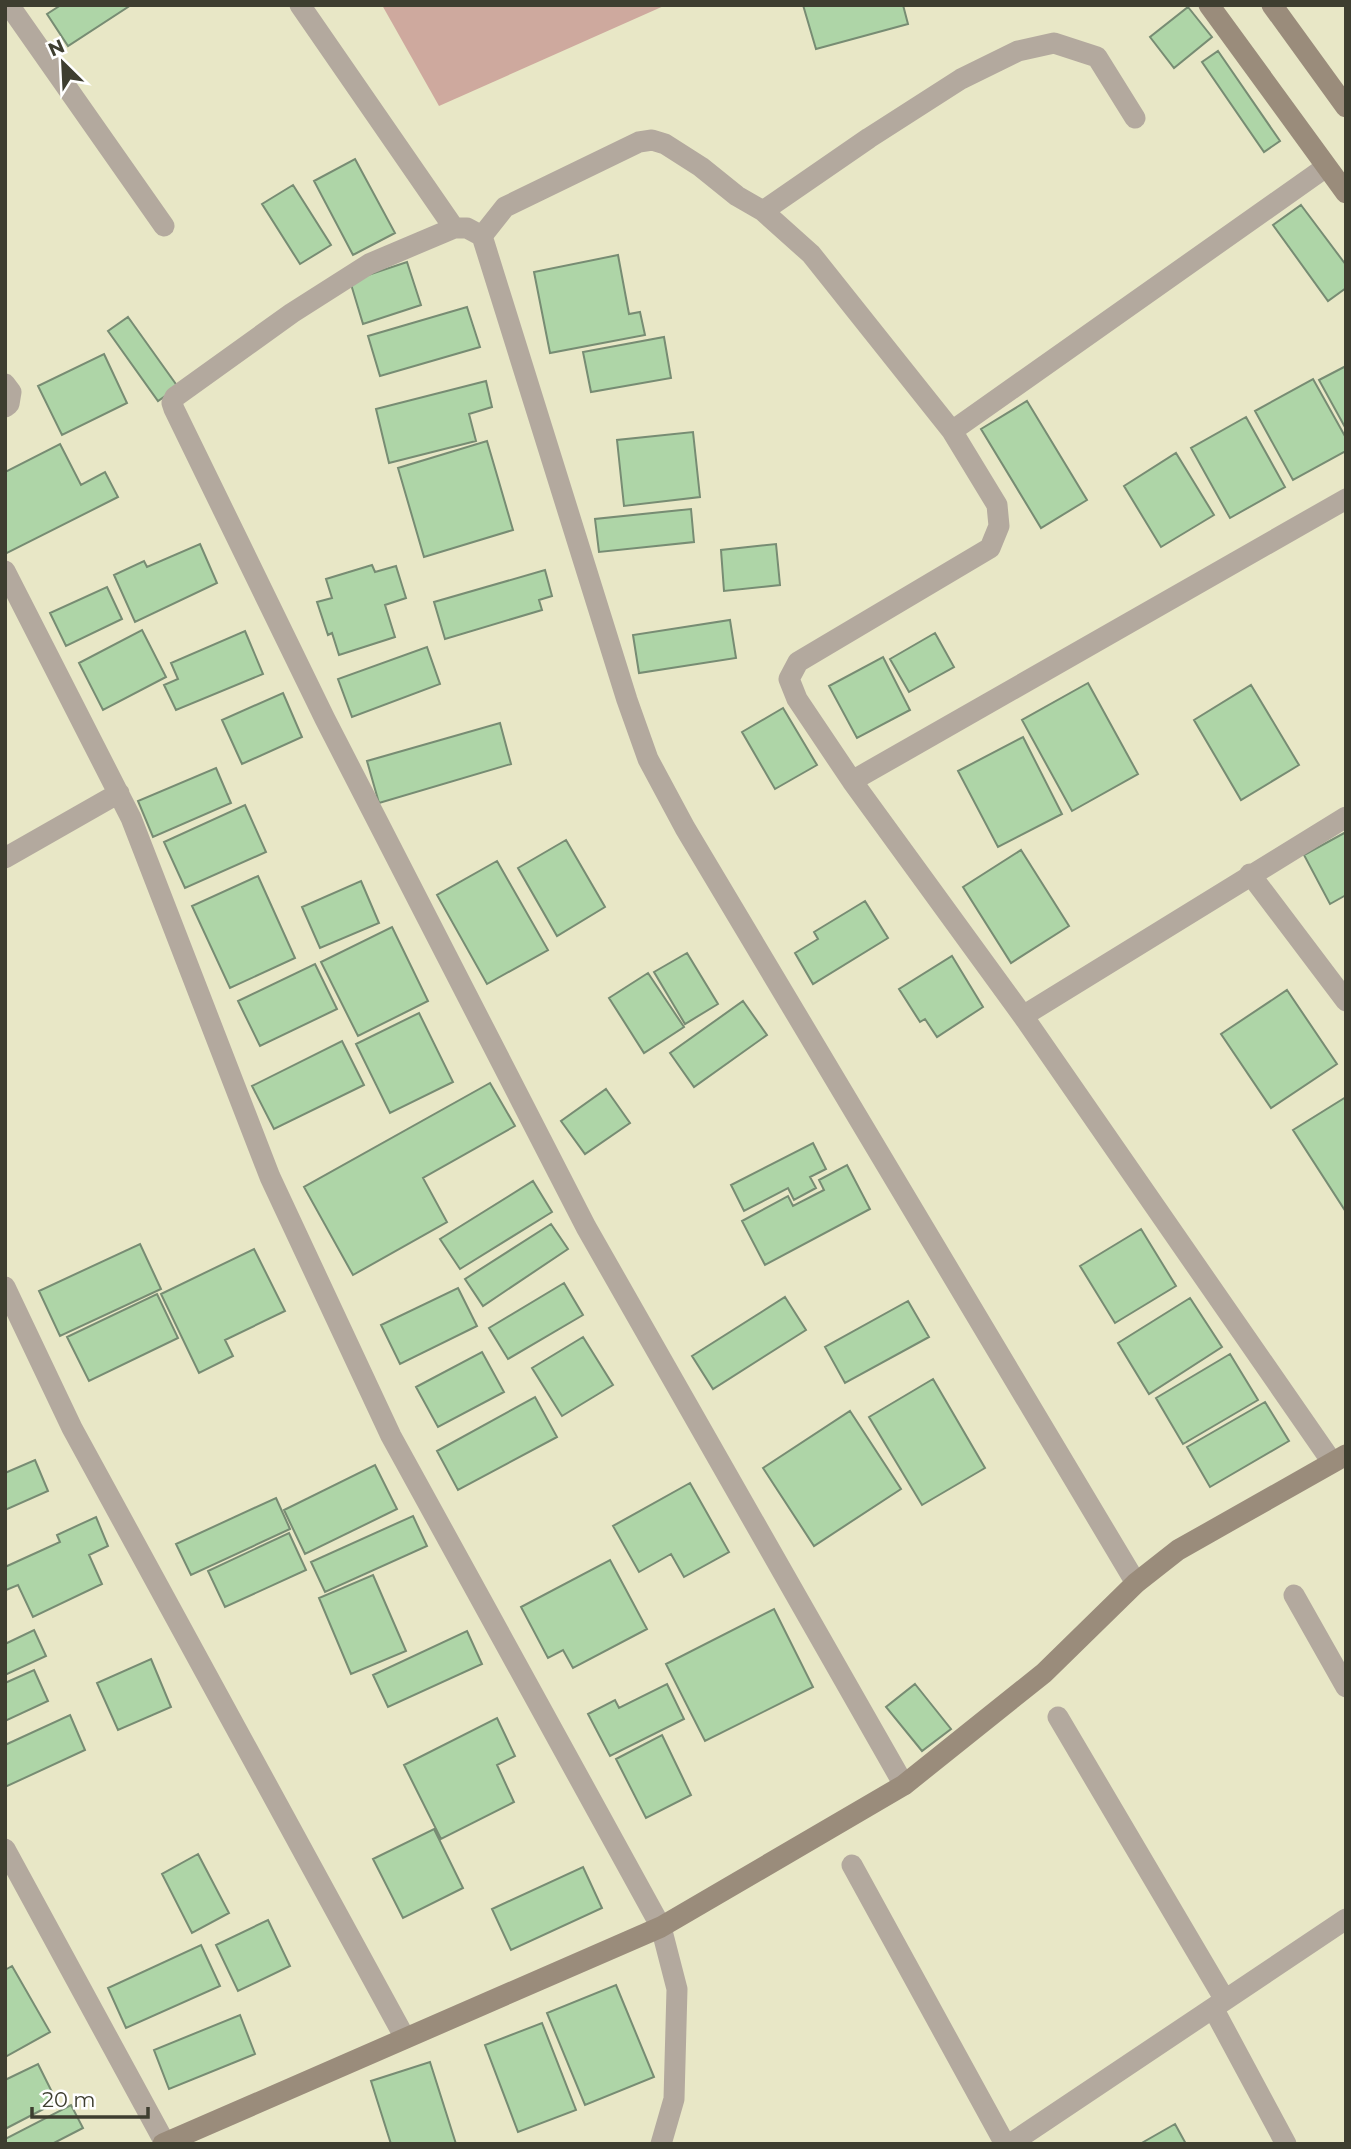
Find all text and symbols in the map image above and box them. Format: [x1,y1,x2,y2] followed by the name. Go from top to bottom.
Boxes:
[28,28,98,98] north arrow
[45,34,68,62] text: N
[32,2076,147,2120] scale bar
[42,2087,96,2112] text: 20 m

